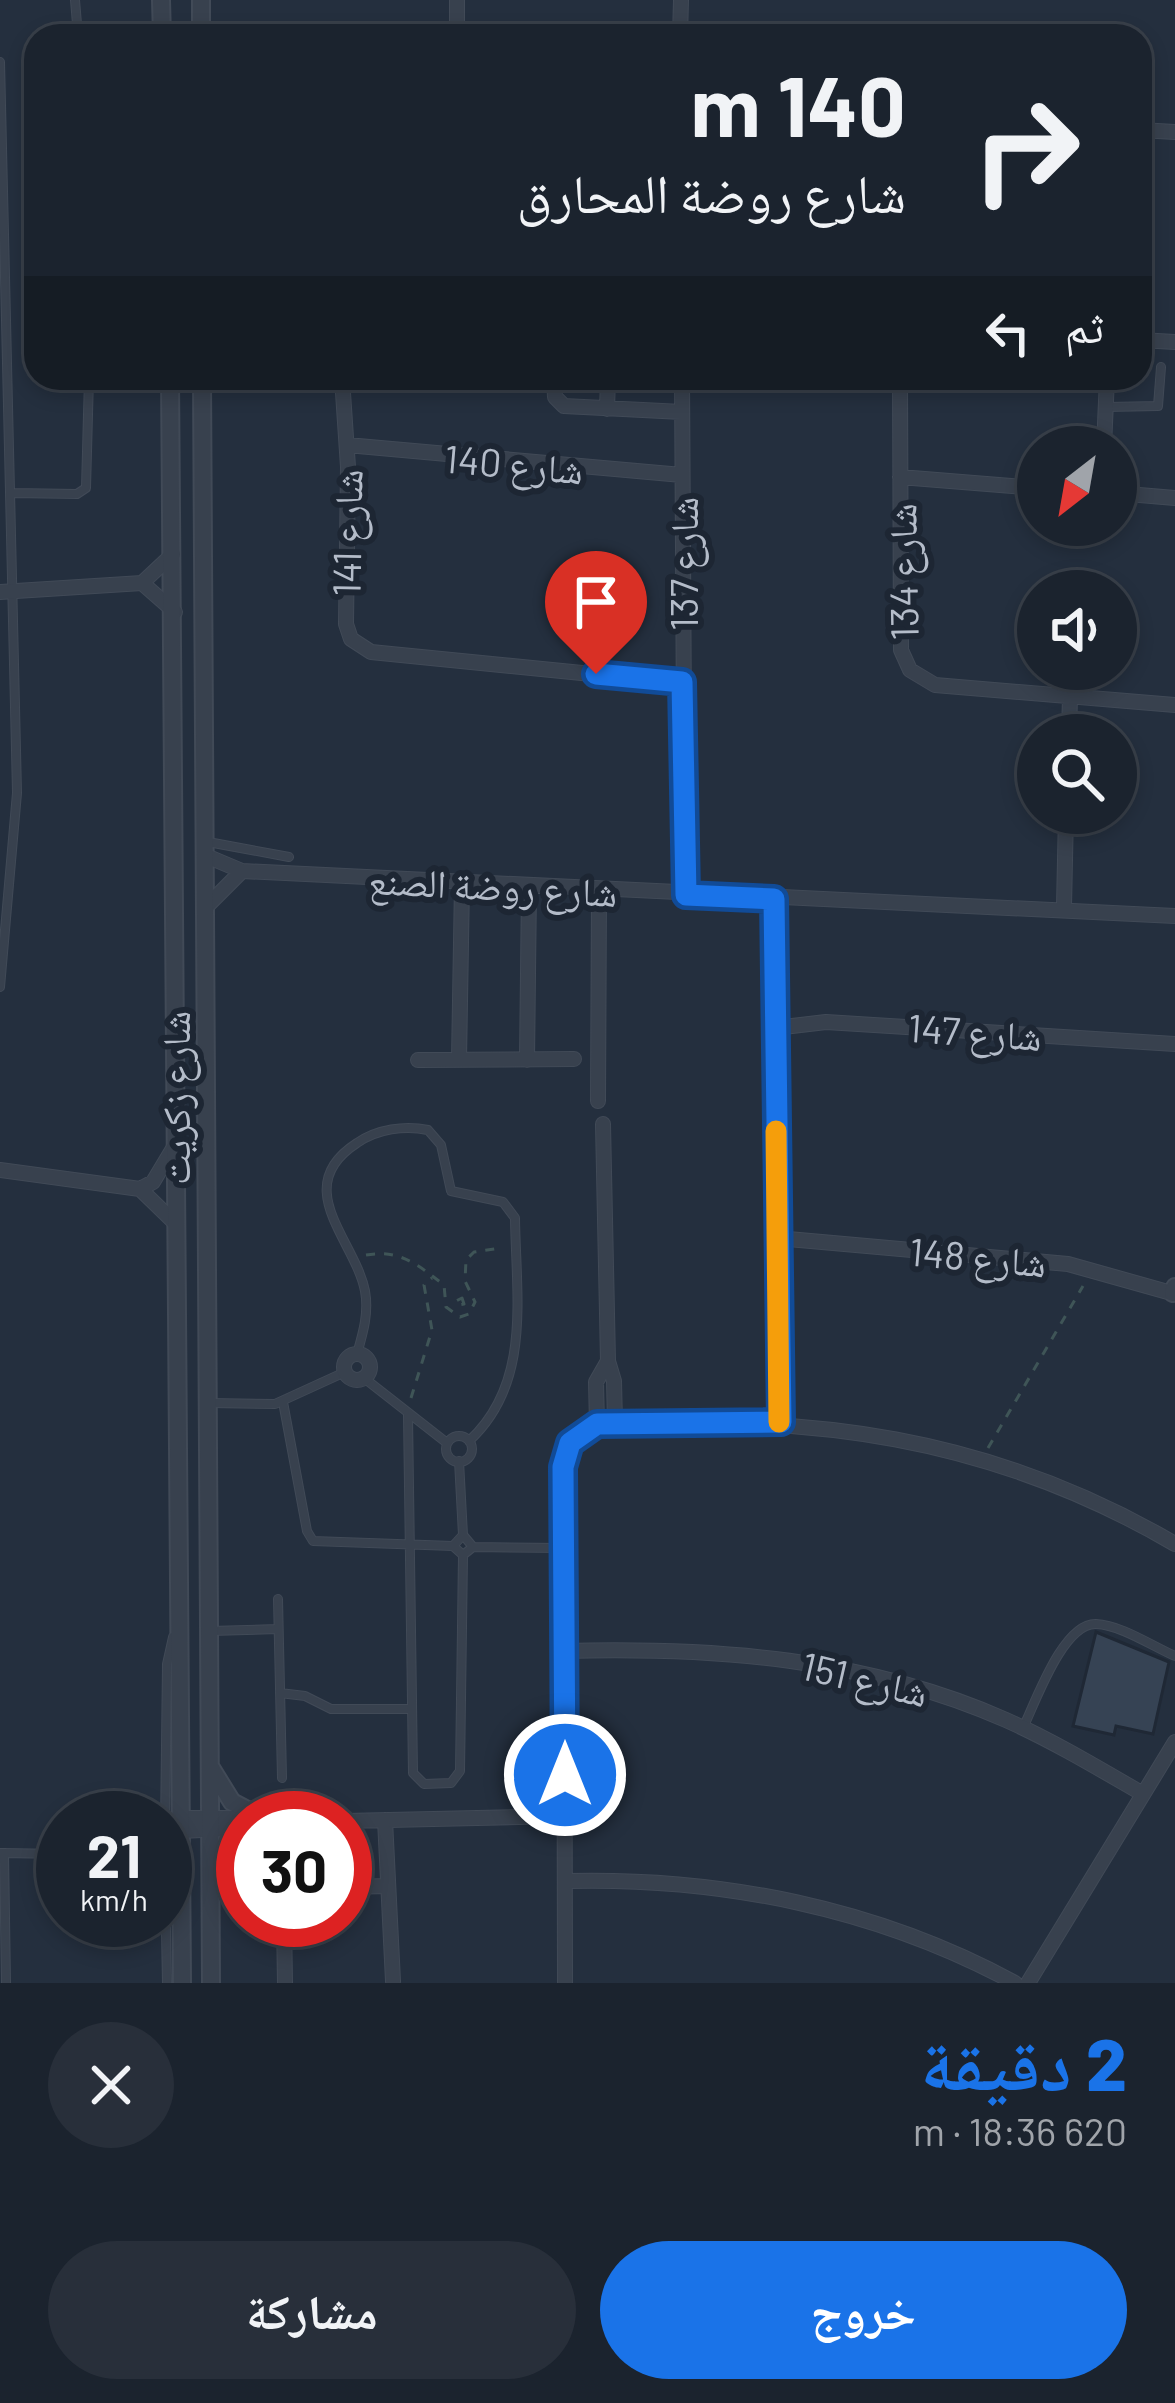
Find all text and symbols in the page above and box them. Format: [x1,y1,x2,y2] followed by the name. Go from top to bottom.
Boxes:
[691,53,906,154] text: 140 m
[948,72,1104,228] icon: right
[517,159,906,224] text: شارع روضة المحارق
[1065,298,1104,352] text: ثم
[975,300,1041,366] icon: left
[1017,426,1137,546] north arrow
[1017,426,1137,834] map controls
[442,434,585,495] street label: شارع 140
[321,469,374,597] street label: شارع 141
[659,497,709,631] street label: شارع 137
[877,503,930,641] street label: شارع 134
[545,551,647,674] pin
[563,569,629,635] icon: arrive
[1017,570,1137,690] button: sound
[1017,714,1137,834] button: search
[367,855,619,919] street label: شارع روضة الصنع
[906,1003,1044,1062] street label: شارع 147
[151,1011,201,1185] street label: شارع زكريت
[907,1227,1048,1288] street label: شارع 148
[797,1641,933,1718] street label: شارع 151
[502,1712,628,1838] position arrow
[216,1791,372,1947] speed limit sign: 30
[87,1818,141,1890] text: 21
[80,1881,148,1917] text: km/h
[920,2019,1127,2105] text: 2 دقيقة
[48,2022,174,2148] button: close
[913,2107,1127,2154] text: 620 m · 18:36
[48,2241,576,2379] button: مشاركة
[600,2241,1127,2379] button: خروج

